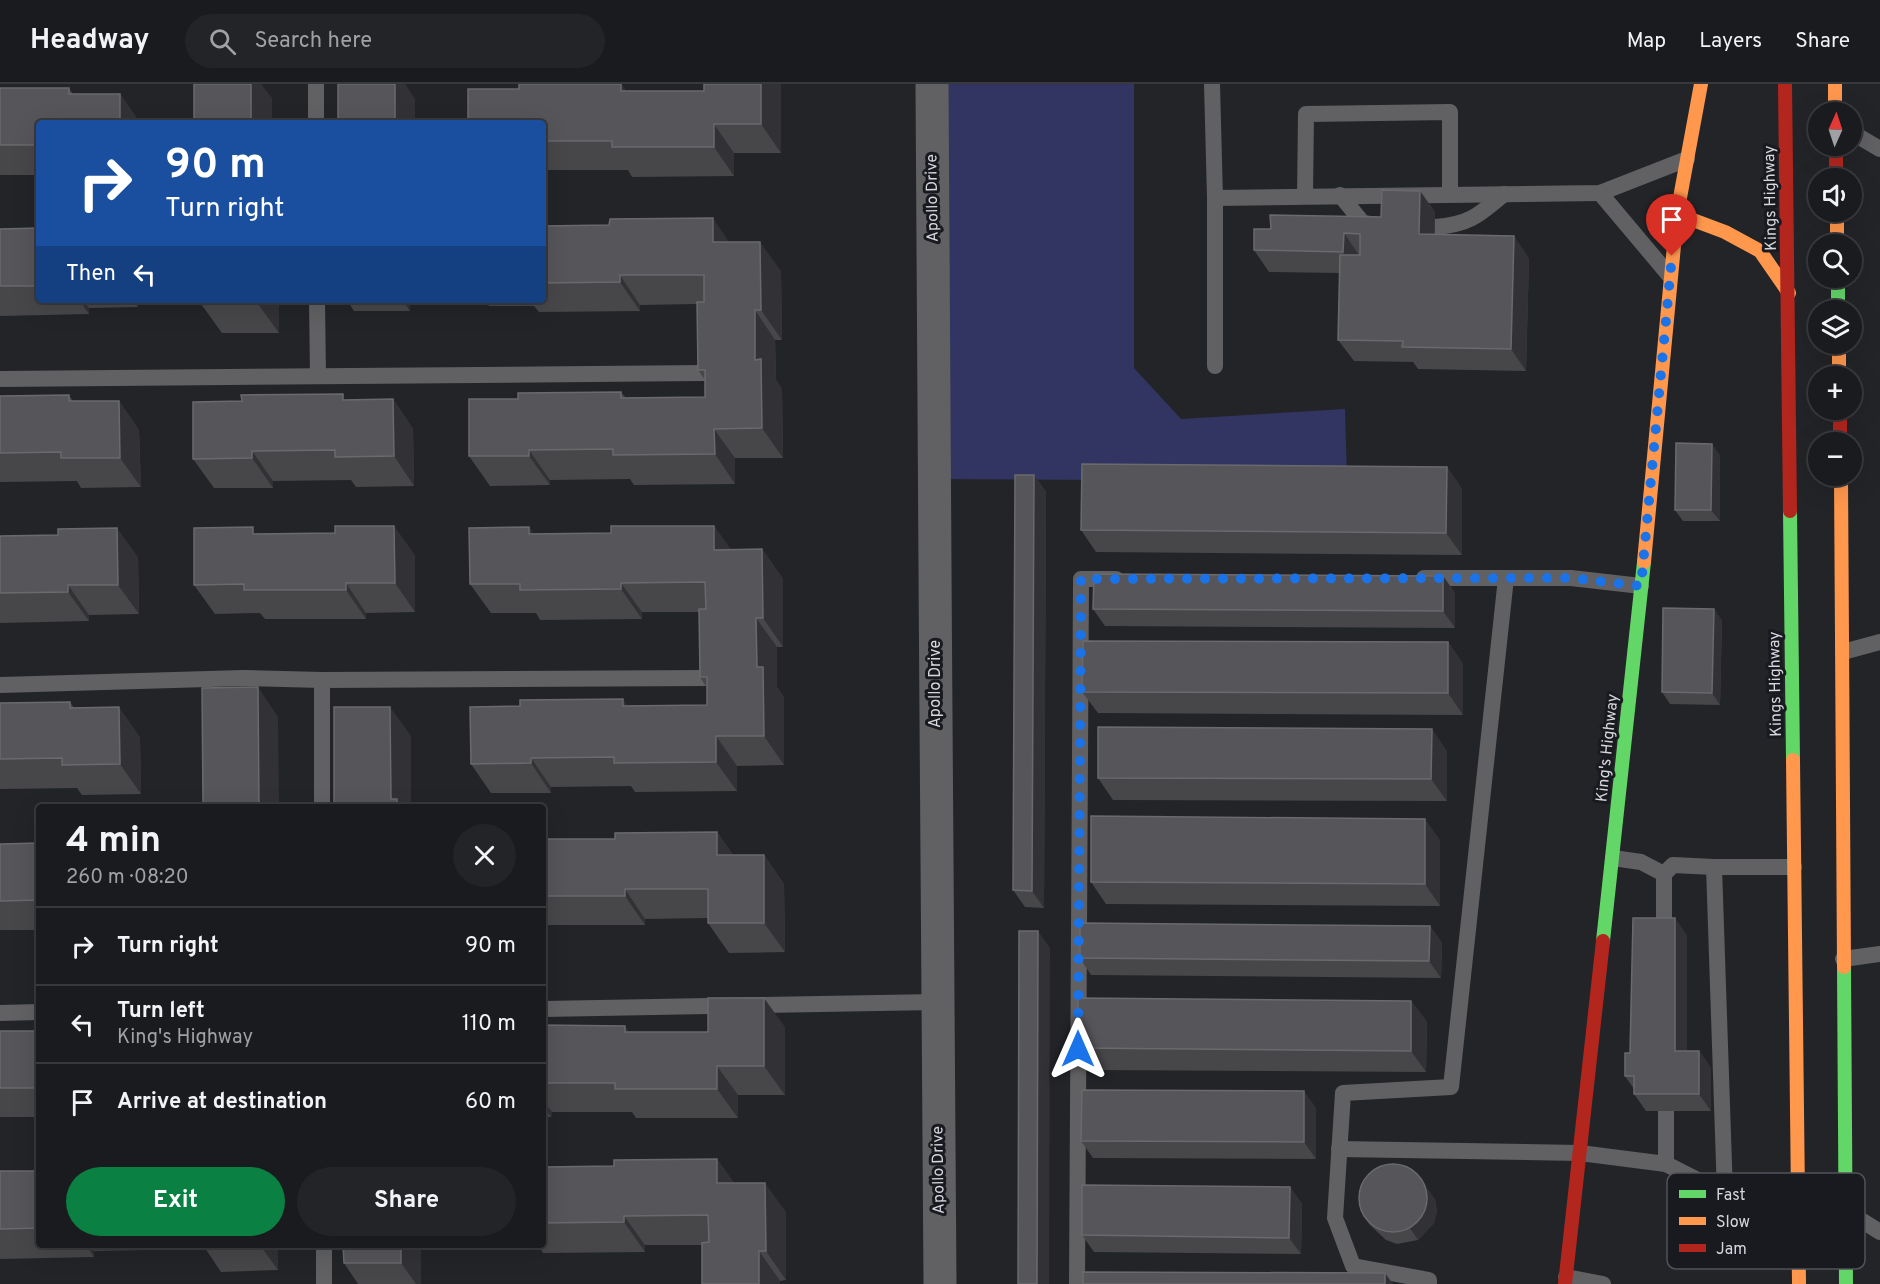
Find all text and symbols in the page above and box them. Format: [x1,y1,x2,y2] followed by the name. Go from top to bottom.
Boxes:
[185,14,605,68] search box
[30,23,149,59] text: Headway
[206,25,239,58] icon: search
[254,28,372,55] text: Search here
[1627,28,1666,55] text: Map
[1699,28,1762,55] text: Layers
[1795,28,1850,55] text: Share
[1808,102,1862,156] north arrow
[1808,102,1862,486] map controls
[165,140,266,193] text: 90 m
[66,144,144,222] icon: right
[1760,145,1782,251] street label: Kings Highway
[922,154,944,242] street label: Apollo Drive
[1808,168,1862,222] button: sound
[165,192,284,226] text: Turn right
[1646,194,1697,256] pin
[1655,203,1688,236] icon: arrive
[1808,234,1862,288] button: search
[128,258,161,291] icon: left
[66,261,116,288] text: Then
[1808,300,1862,354] button: layers
[1808,366,1862,420] button: +
[1808,432,1862,486] button: −
[1765,631,1787,737] street label: Kings Highway
[926,640,946,728] street label: Apollo Drive
[1592,693,1624,803] street label: King's Highway
[66,819,161,865] text: 4 min
[453,824,516,887] button: close
[66,865,189,891] text: 260 m · 08:20
[66,930,99,963] icon: right
[117,933,219,960] text: Turn right
[465,933,516,960] text: 90 m
[117,998,205,1025] text: Turn left
[66,1008,99,1041] icon: left
[462,1011,516,1038] text: 110 m
[1046,1017,1110,1081] position arrow
[117,1025,253,1051] text: King's Highway
[66,1086,99,1119] icon: arrive
[117,1089,327,1116] text: Arrive at destination
[465,1089,516,1116] text: 60 m
[928,1126,950,1214] street label: Apollo Drive
[66,1167,285,1236] button: Exit
[297,1167,516,1236] button: Share
[1667,1173,1865,1269] legend
[1716,1186,1746,1206] text: Fast
[1716,1213,1750,1233] text: Slow
[1716,1240,1747,1260] text: Jam

